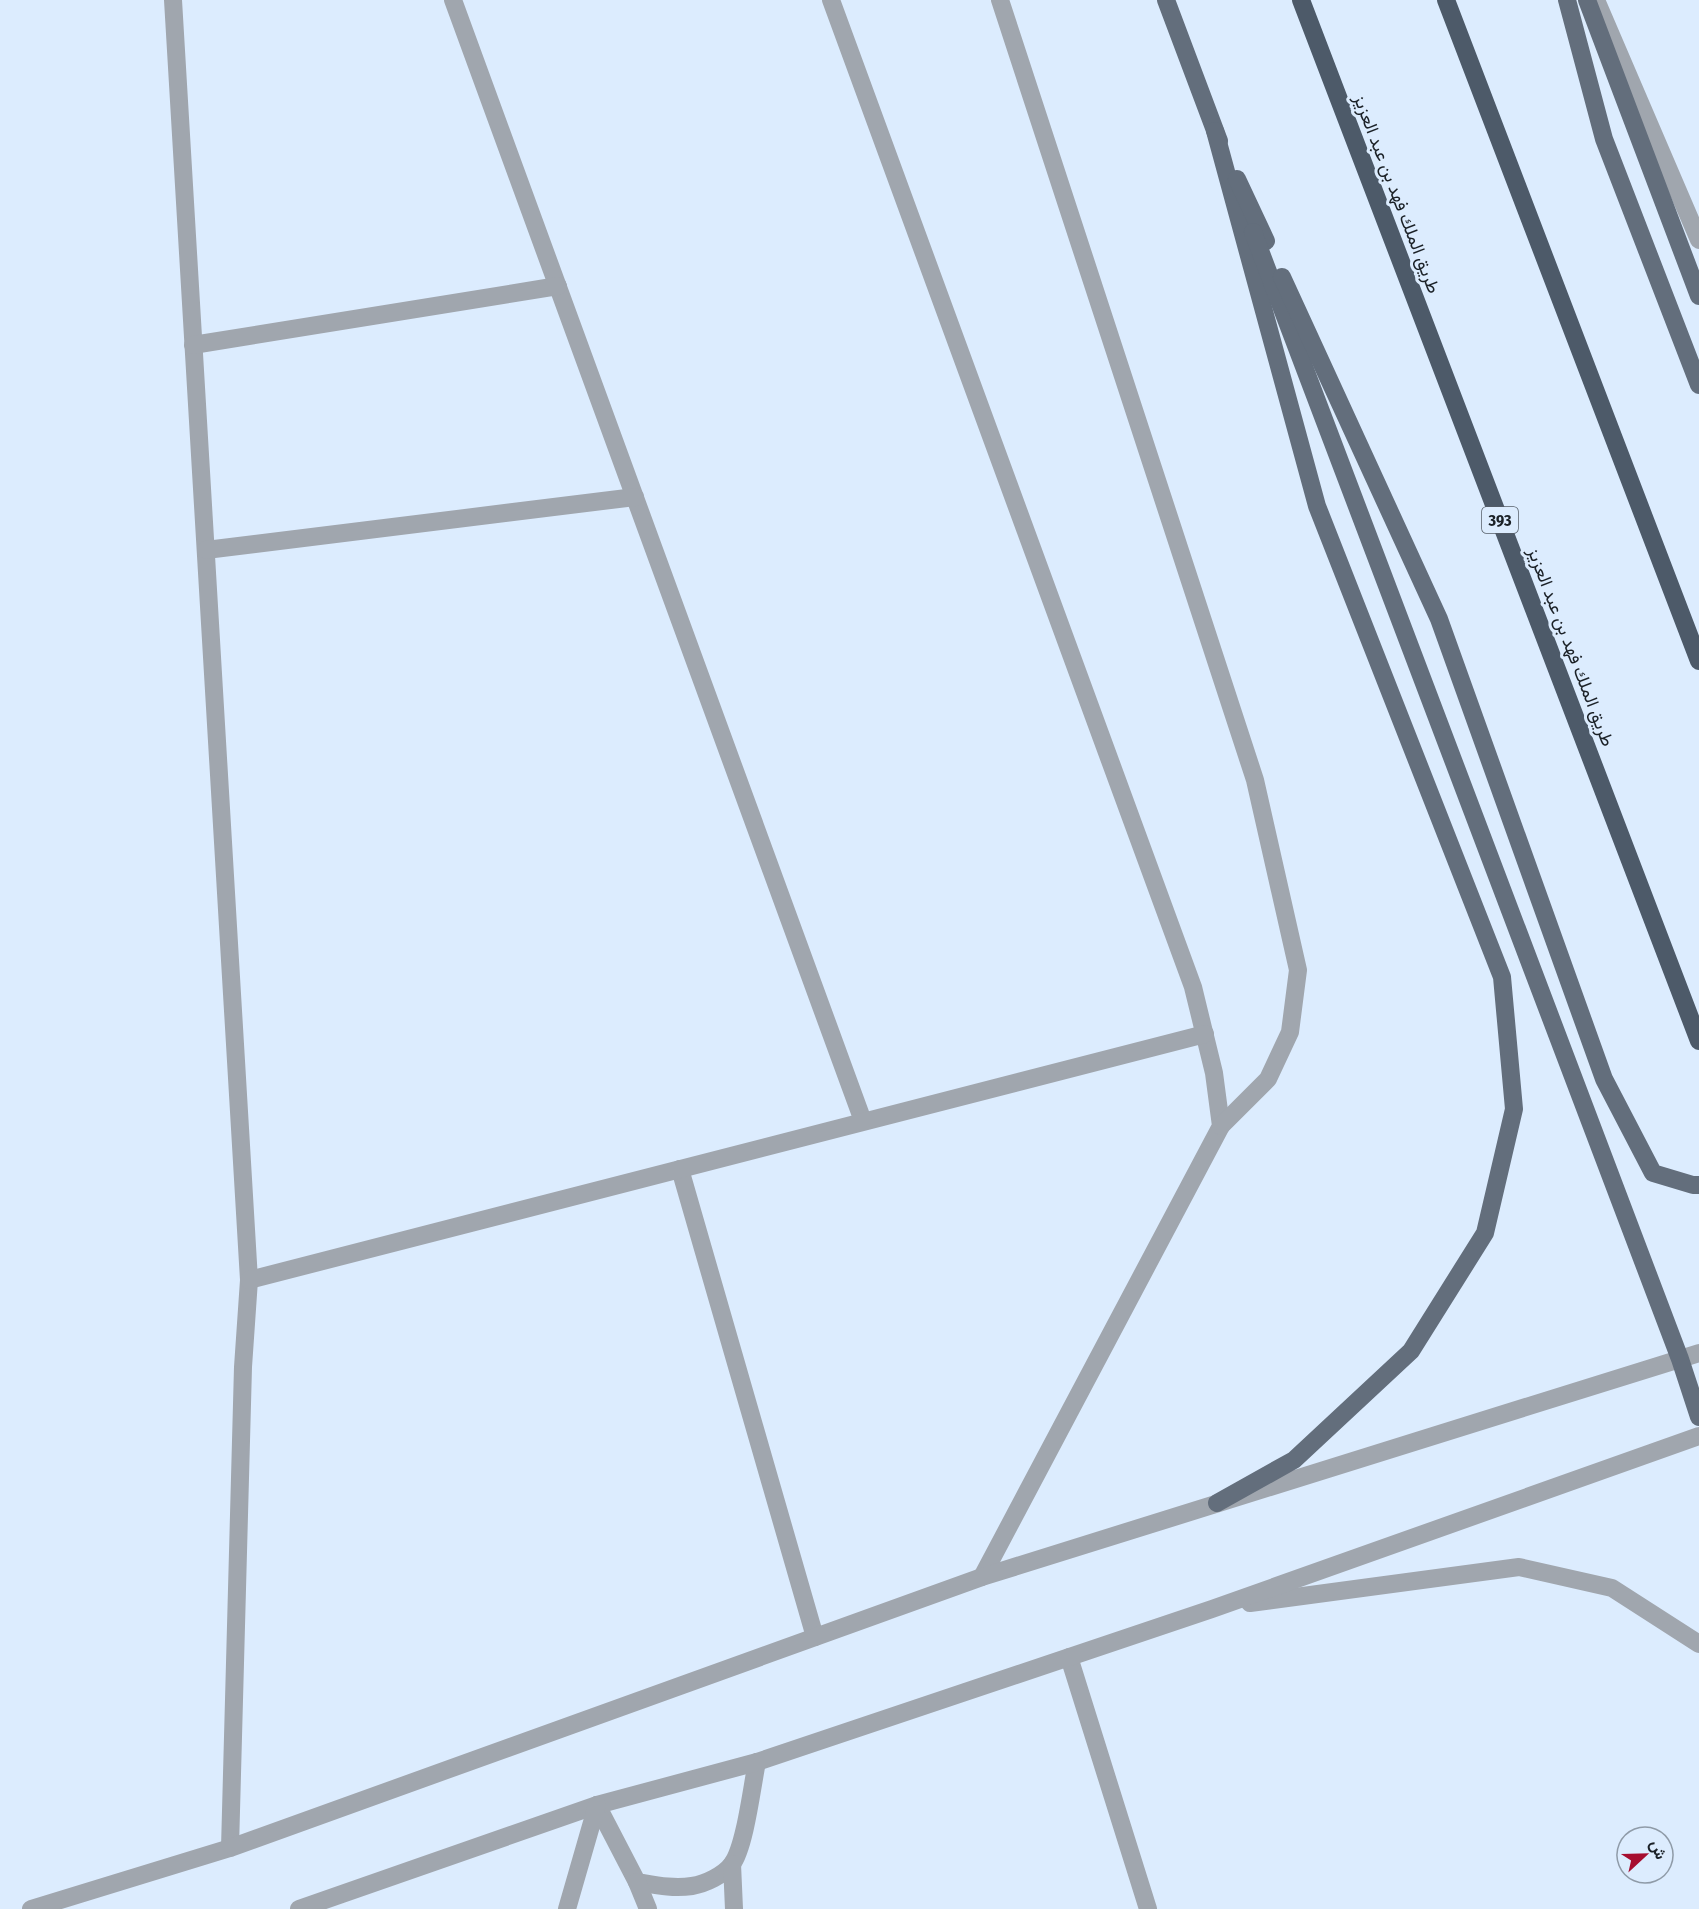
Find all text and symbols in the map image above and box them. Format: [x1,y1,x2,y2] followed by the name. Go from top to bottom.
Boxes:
[1349,91,1445,297] street label: طريق الملك فهد بن عبد العزيز
[1482,507,1518,533] road number: 393
[1523,544,1619,750] street label: طريق الملك فهد بن عبد العزيز
[1615,1825,1675,1885] north arrow
[1646,1837,1671,1862] text: ش

